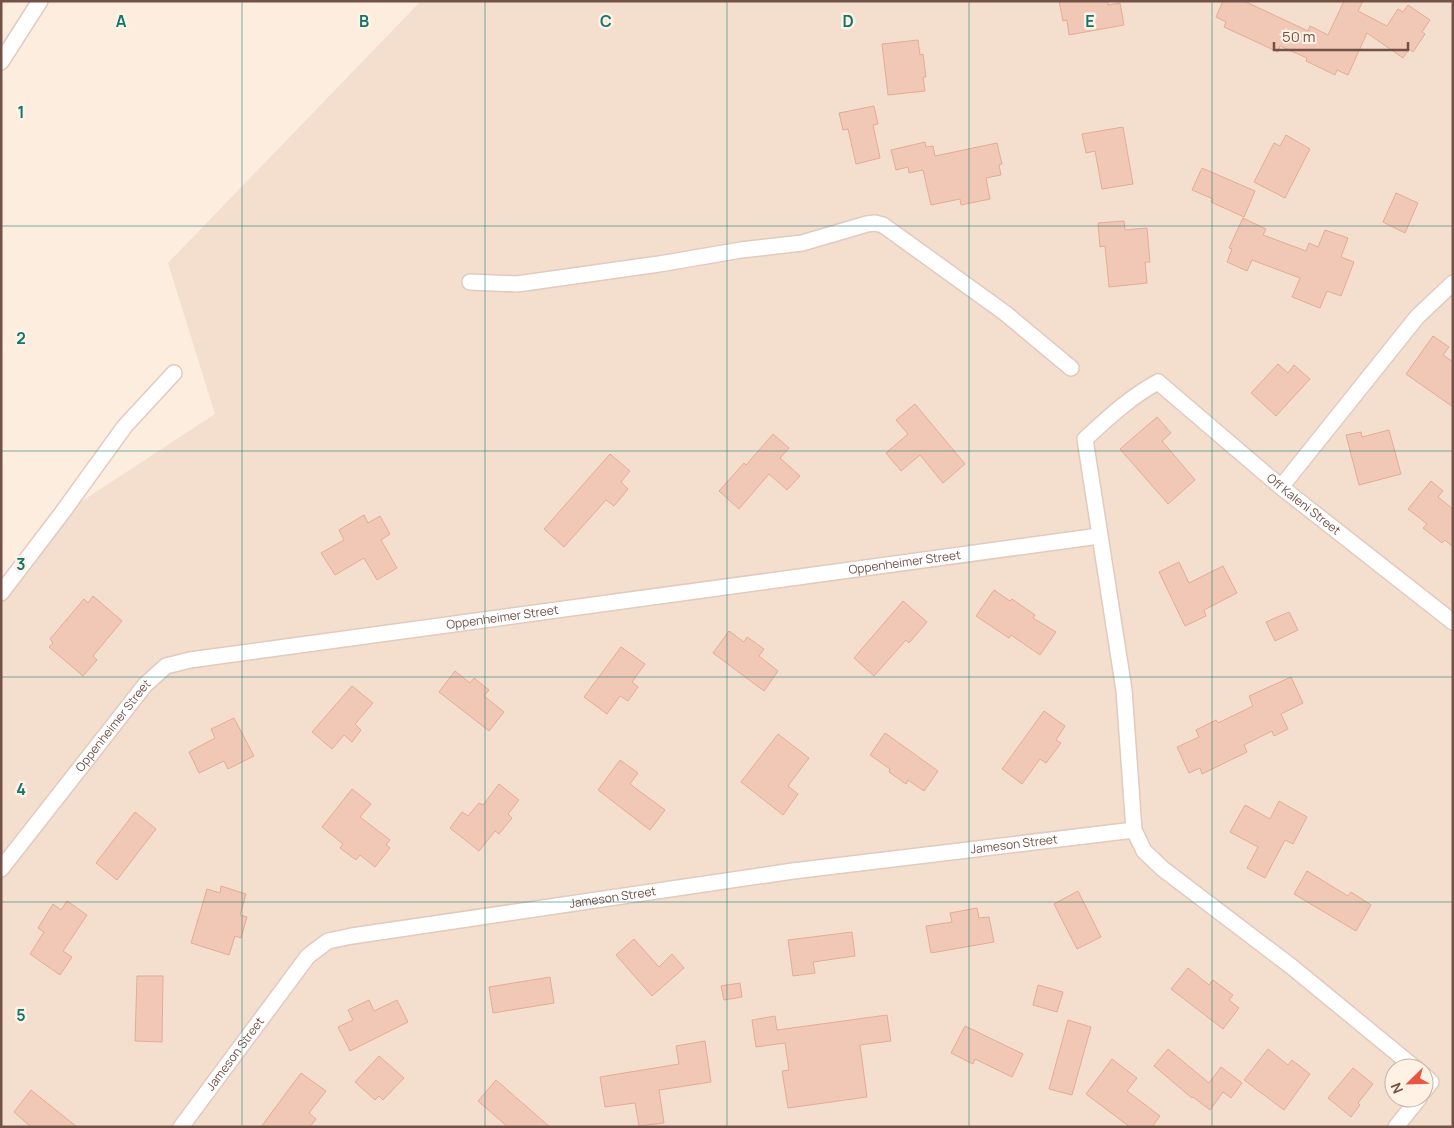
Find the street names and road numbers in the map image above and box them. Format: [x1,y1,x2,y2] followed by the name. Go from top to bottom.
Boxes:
[1263,469,1345,539] street label: Off Kaleni Street
[847,546,962,578] street label: Oppenheimer Street
[445,601,560,633] street label: Oppenheimer Street
[71,675,154,775] street label: Oppenheimer Street
[970,830,1059,858] street label: Jameson Street
[568,882,657,912] street label: Jameson Street
[202,1013,268,1094] street label: Jameson Street

